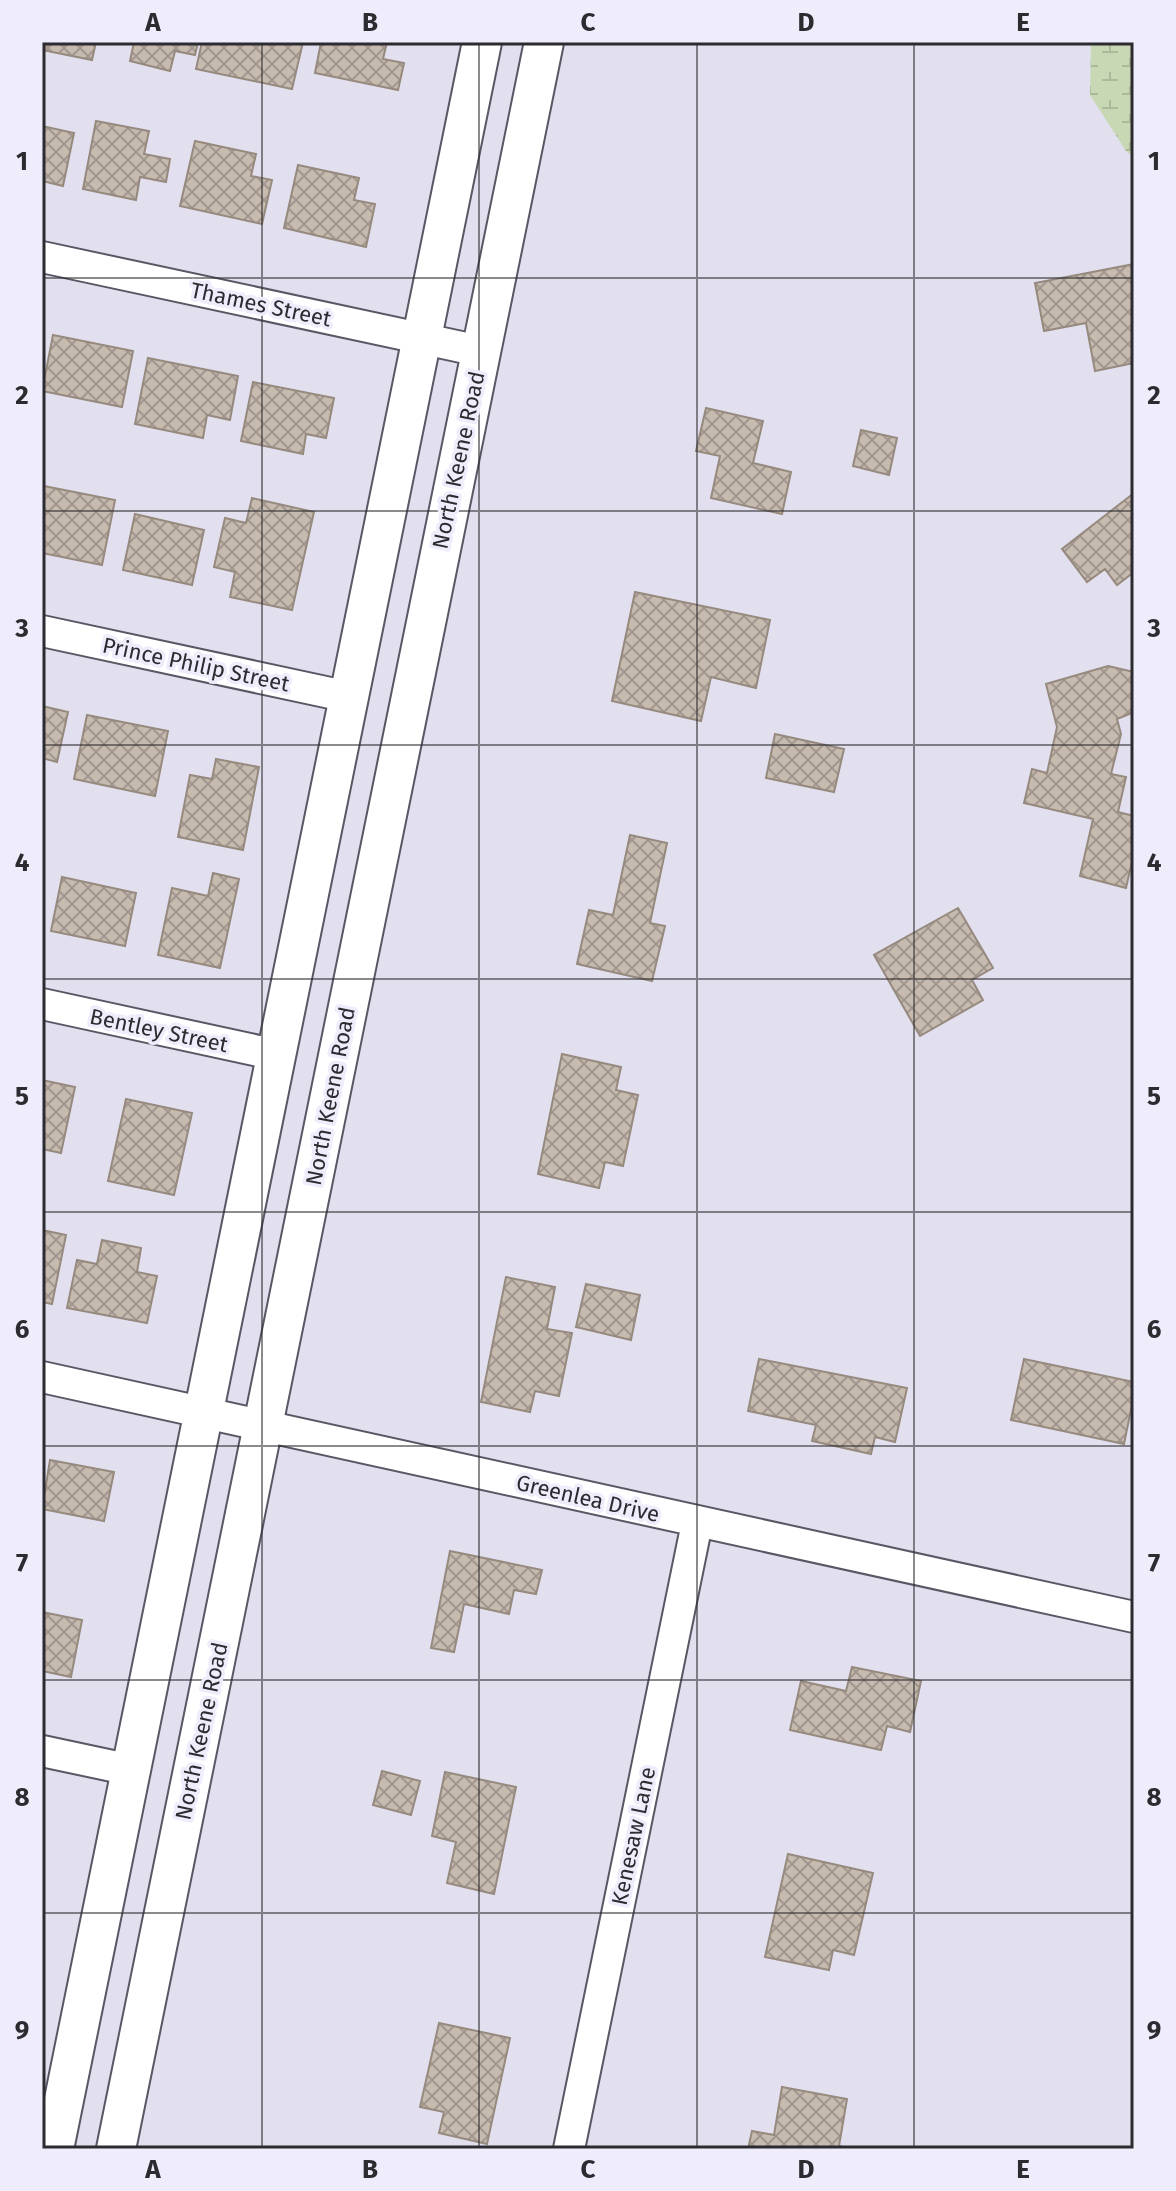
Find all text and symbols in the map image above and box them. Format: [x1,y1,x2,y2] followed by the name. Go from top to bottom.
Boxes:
[144,7,161,38] text: A
[362,7,378,38] text: B
[581,7,596,38] text: C
[798,7,815,38] text: D
[1016,7,1030,38] text: E
[16,146,28,177] text: 1
[1148,146,1160,177] text: 1
[188,276,334,333] street label: Thames Street
[426,369,491,551] street label: North Keene Road
[15,380,29,411] text: 2
[1147,380,1161,411] text: 2
[14,613,29,644] text: 3
[1146,613,1161,644] text: 3
[100,631,292,698] street label: Prince Philip Street
[15,847,30,878] text: 4
[1147,847,1162,878] text: 4
[87,1003,231,1058] street label: Bentley Street
[300,1005,361,1188] street label: North Keene Road
[15,1081,29,1112] text: 5
[1147,1081,1161,1112] text: 5
[15,1314,30,1345] text: 6
[1147,1314,1162,1345] text: 6
[514,1469,662,1528] street label: Greenlea Drive
[16,1548,28,1579] text: 7
[1148,1548,1160,1579] text: 7
[169,1640,234,1822] street label: North Keene Road
[606,1765,661,1908] street label: Kenesaw Lane
[14,1782,30,1813] text: 8
[1146,1782,1162,1813] text: 8
[15,2015,29,2046] text: 9
[1147,2015,1161,2046] text: 9
[144,2154,161,2185] text: A
[362,2154,378,2185] text: B
[581,2154,596,2185] text: C
[798,2154,815,2185] text: D
[1016,2154,1030,2185] text: E

